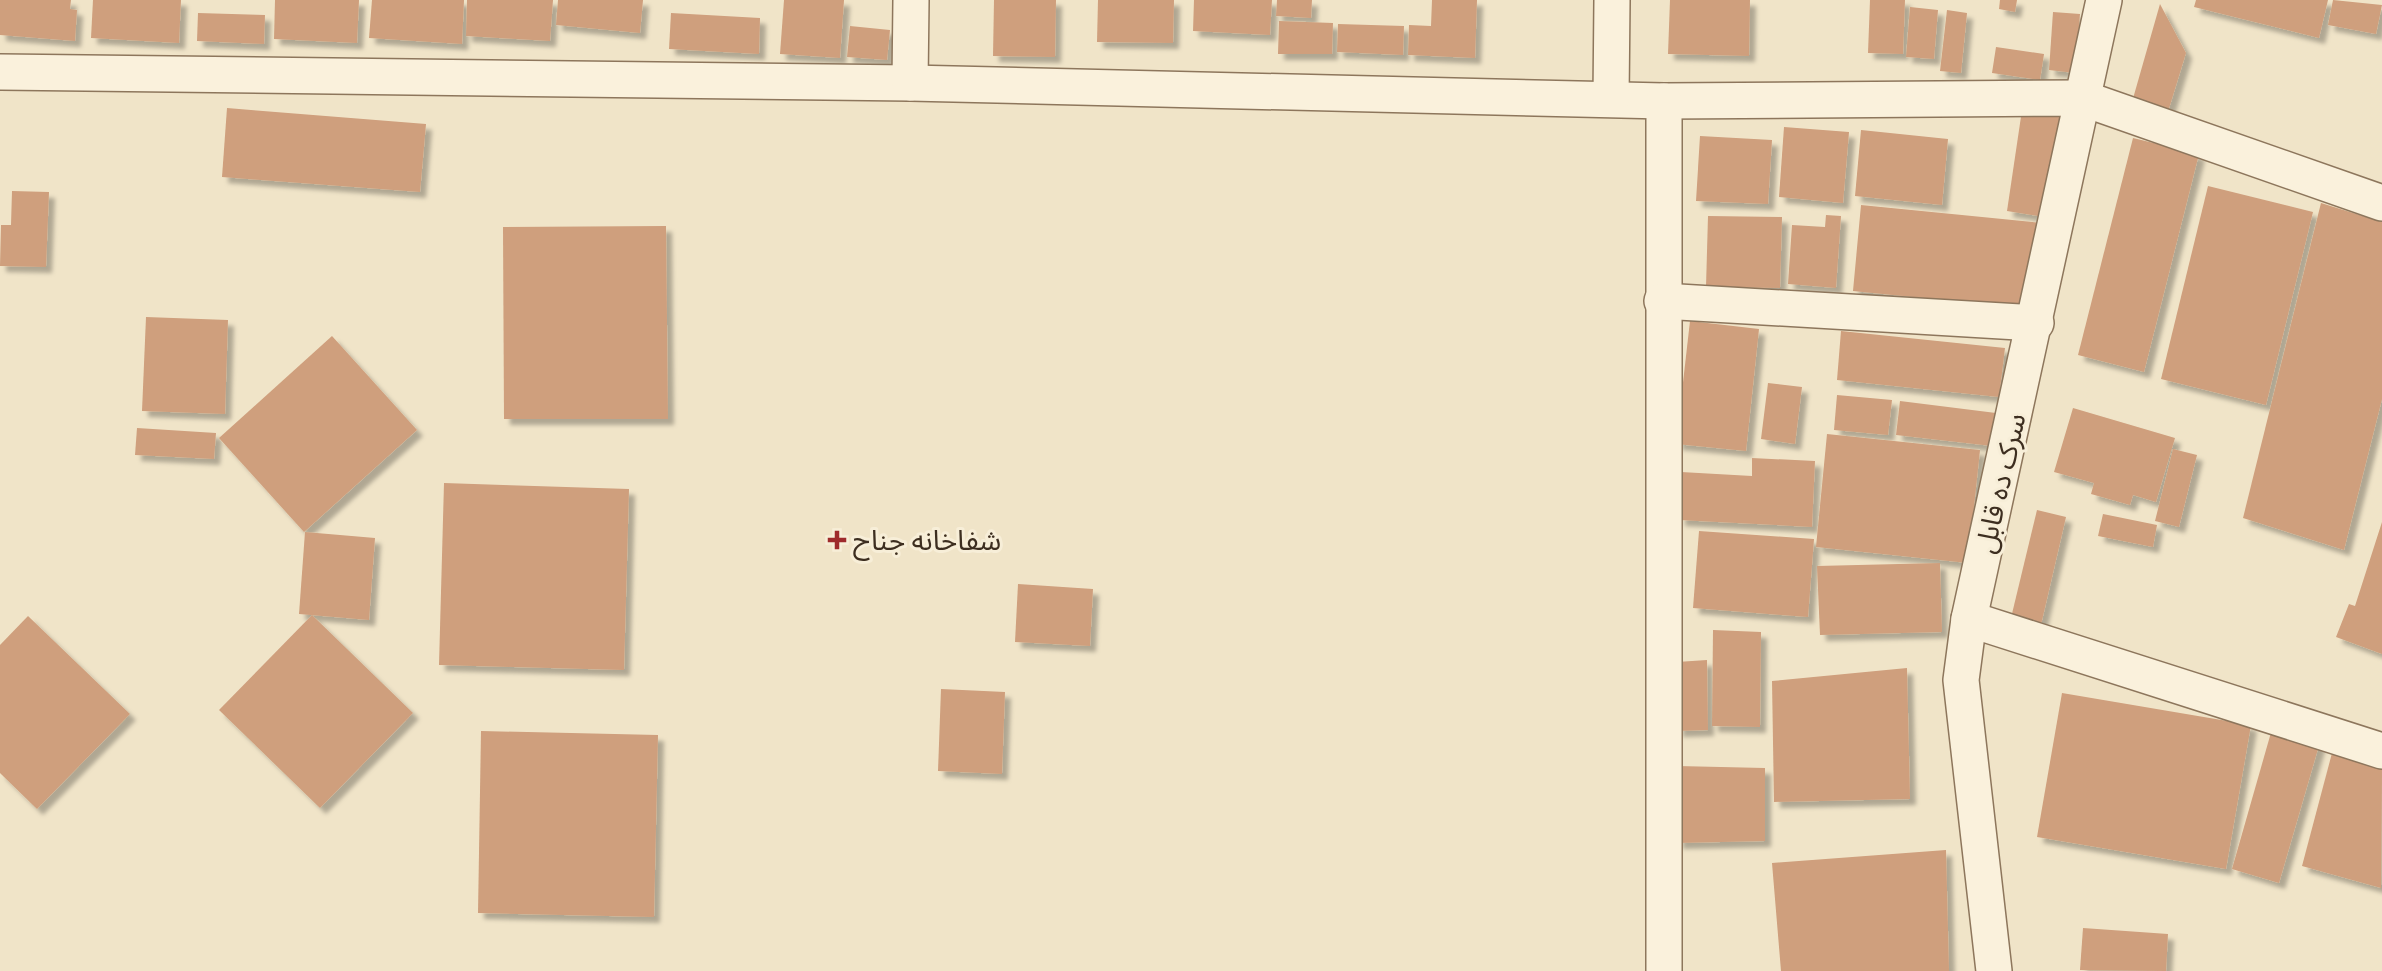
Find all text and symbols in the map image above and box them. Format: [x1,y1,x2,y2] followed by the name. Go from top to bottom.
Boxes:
[1968,410,2033,556] street label: سرک ده قابل
[853,524,1001,561] place label: شفاخانه جناح
[827,530,847,550] marker: شفاخانه جناح

